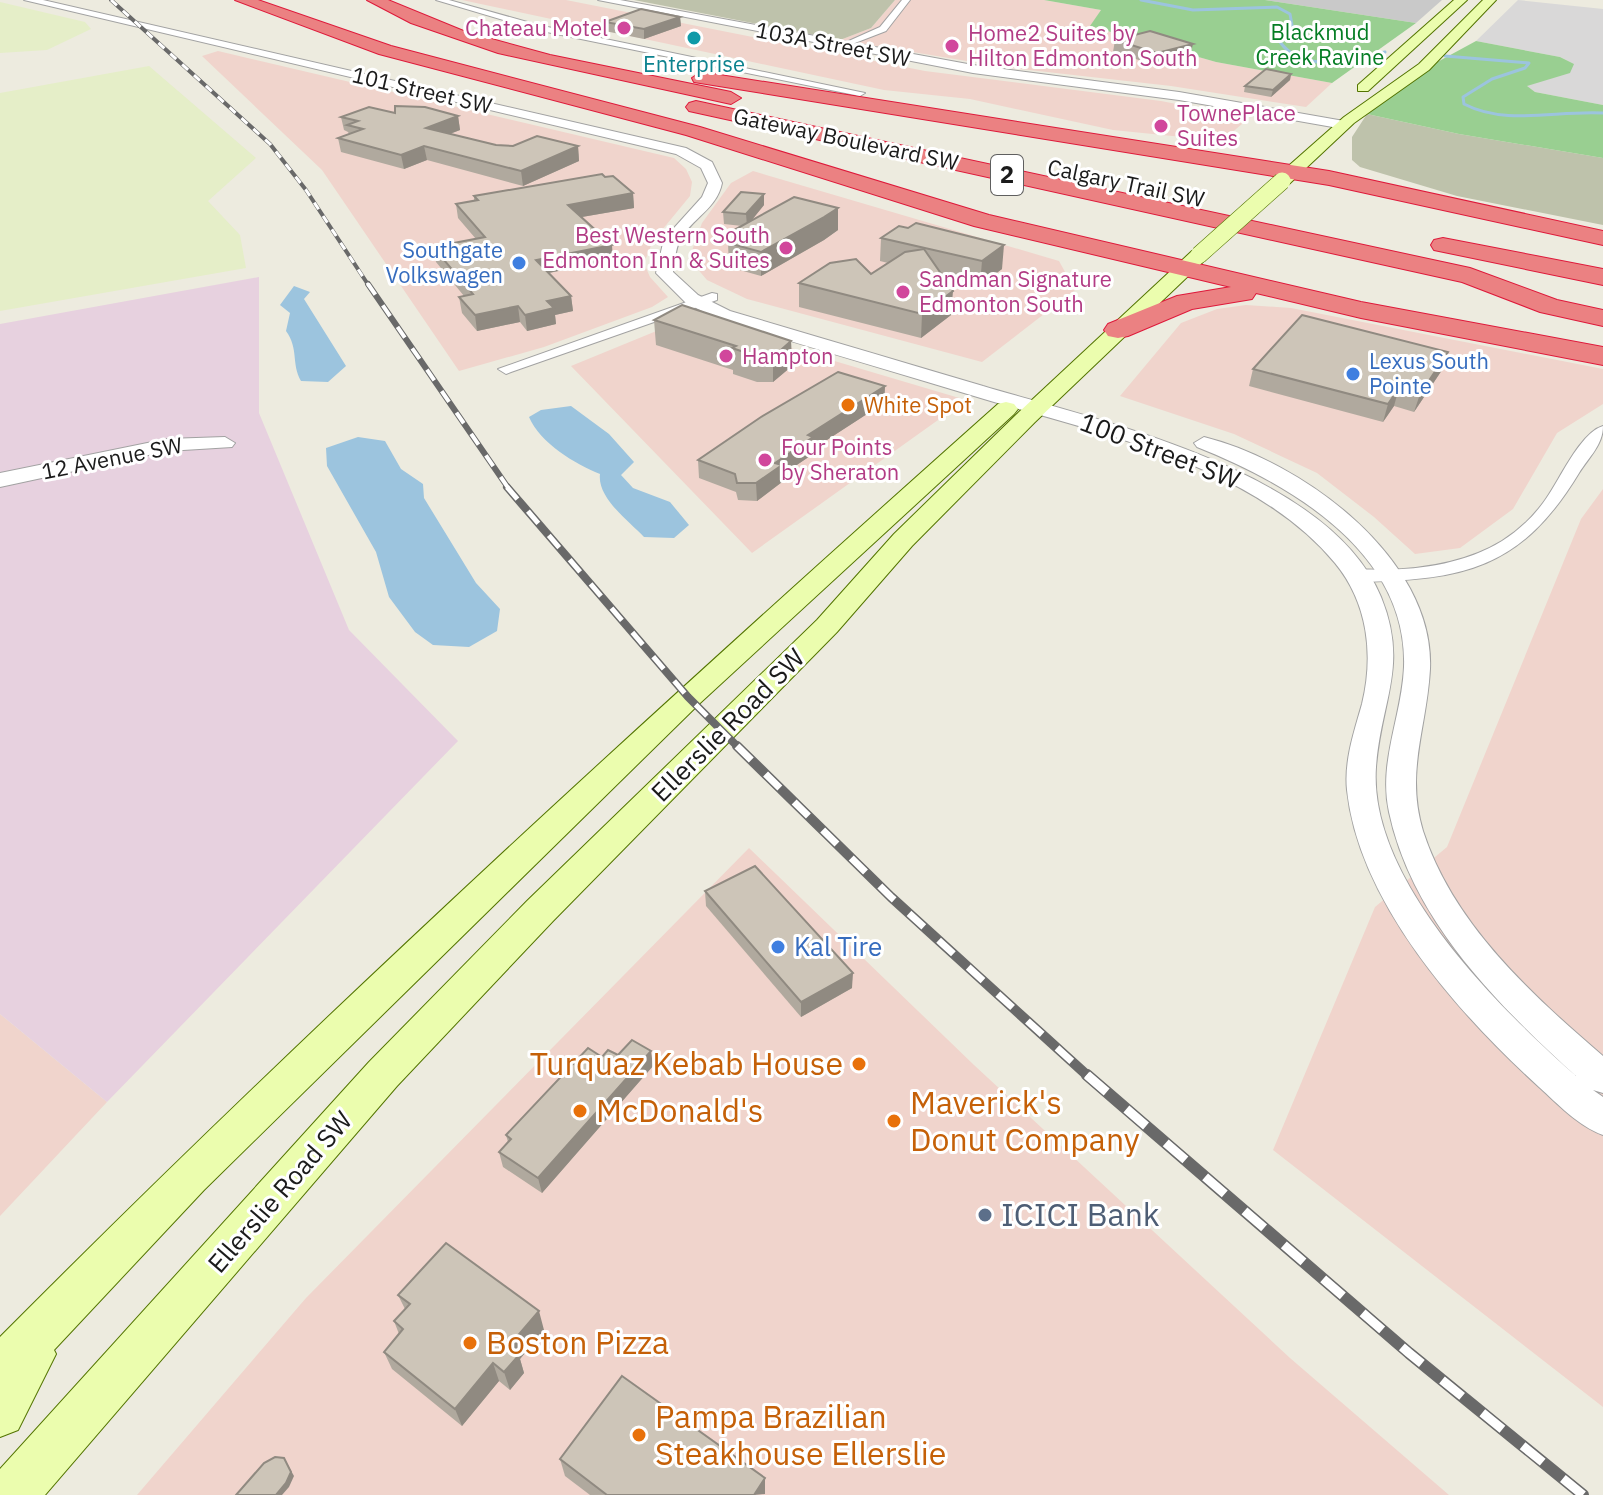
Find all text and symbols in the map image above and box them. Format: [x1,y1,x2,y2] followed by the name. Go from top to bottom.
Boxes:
[465,13,608,42] place label: Chateau Motel
[753,14,913,73] street label: 103A Street SW
[1256,17,1384,71] park label: Blackmud Creek Ravine
[968,18,1197,72] place label: Home2 Suites by Hilton Edmonton South
[615,19,633,37] marker: Chateau Motel
[685,29,703,47] marker: Enterprise
[943,37,961,55] marker: Home2 Suites by Hilton Edmonton South
[643,49,745,78] place label: Enterprise
[349,59,495,120] street label: 101 Street SW
[1177,98,1296,152] place label: TownePlace Suites
[731,101,961,177] street label: Gateway Boulevard SW
[1152,117,1170,135] marker: TownePlace Suites
[1045,152,1208,213] street label: Calgary Trail SW
[991,155,1023,195] road number: 2
[542,220,770,274] place label: Best Western South Edmonton Inn & Suites
[386,235,503,289] place label: Southgate Volkswagen
[777,239,795,257] marker: Best Western South Edmonton Inn & Suites
[510,254,528,272] marker: Southgate Volkswagen
[919,264,1112,318] place label: Sandman Signature Edmonton South
[894,283,912,301] marker: Sandman Signature Edmonton South
[742,341,834,370] place label: Hampton
[1369,346,1489,400] place label: Lexus South Pointe
[717,347,735,365] marker: Hampton
[1344,365,1362,383] marker: Lexus South Pointe
[864,390,972,419] place label: White Spot
[839,396,857,414] marker: White Spot
[1075,404,1245,496] street label: 100 Street SW
[39,430,185,485] street label: 12 Avenue SW
[781,432,899,486] place label: Four Points by Sheraton
[756,451,774,469] marker: Four Points by Sheraton
[643,640,811,808] street label: Ellerslie Road SW
[794,929,882,963] place label: Kal Tire
[769,938,787,956] marker: Kal Tire
[530,1042,843,1084] place label: Turquaz Kebab House
[850,1055,868,1073] marker: Turquaz Kebab House
[910,1081,1140,1160] place label: Maverick's Donut Company
[596,1089,763,1131] place label: McDonald's
[571,1102,589,1120] marker: McDonald's
[200,1103,359,1279] street label: Ellerslie Road SW
[885,1112,903,1130] marker: Maverick's Donut Company
[1001,1193,1160,1235] place label: ICICI Bank
[976,1206,994,1224] marker: ICICI Bank
[486,1321,669,1363] place label: Boston Pizza
[461,1334,479,1352] marker: Boston Pizza
[655,1395,946,1474] place label: Pampa Brazilian Steakhouse Ellerslie
[630,1426,648,1444] marker: Pampa Brazilian Steakhouse Ellerslie

